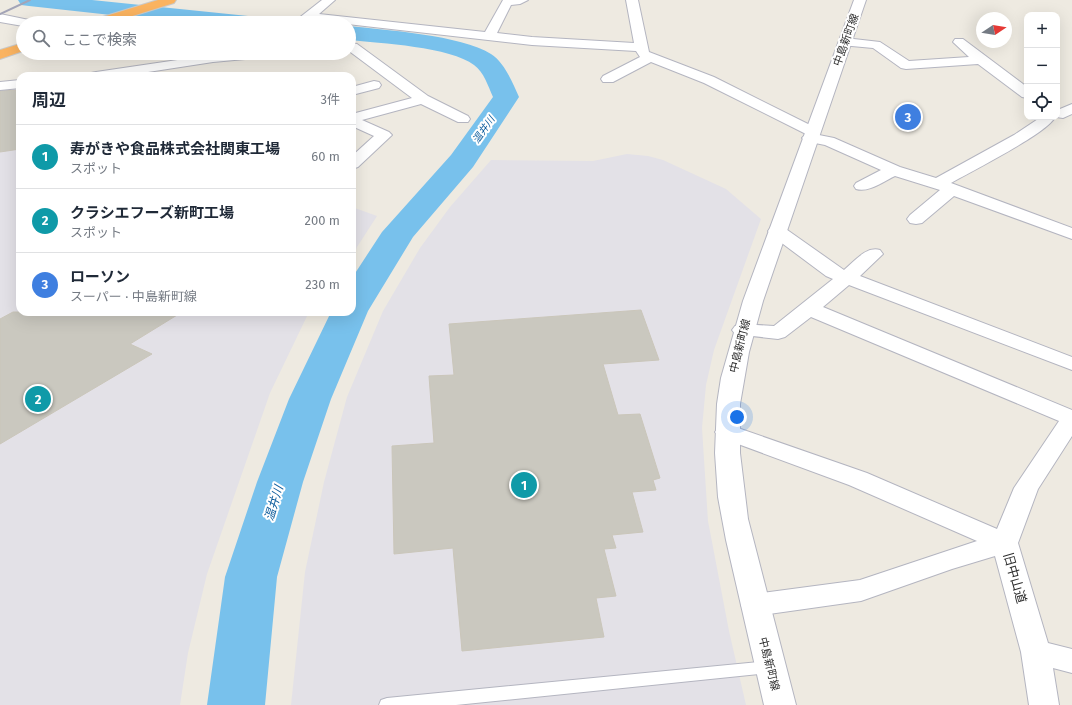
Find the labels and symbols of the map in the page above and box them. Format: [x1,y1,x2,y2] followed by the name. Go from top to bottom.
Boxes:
[830,12,862,68] street label: 中島新町線
[976,12,1012,48] north arrow
[895,102,921,132] pin: 3
[470,113,498,146] water label: 温井川
[727,318,753,374] street label: 中島新町線
[25,384,51,414] pin: 2
[727,407,747,427] your location
[511,470,537,500] pin: 1
[262,482,287,522] water label: 温井川
[1001,551,1029,605] street label: 旧中山道
[756,636,782,692] street label: 中島新町線

